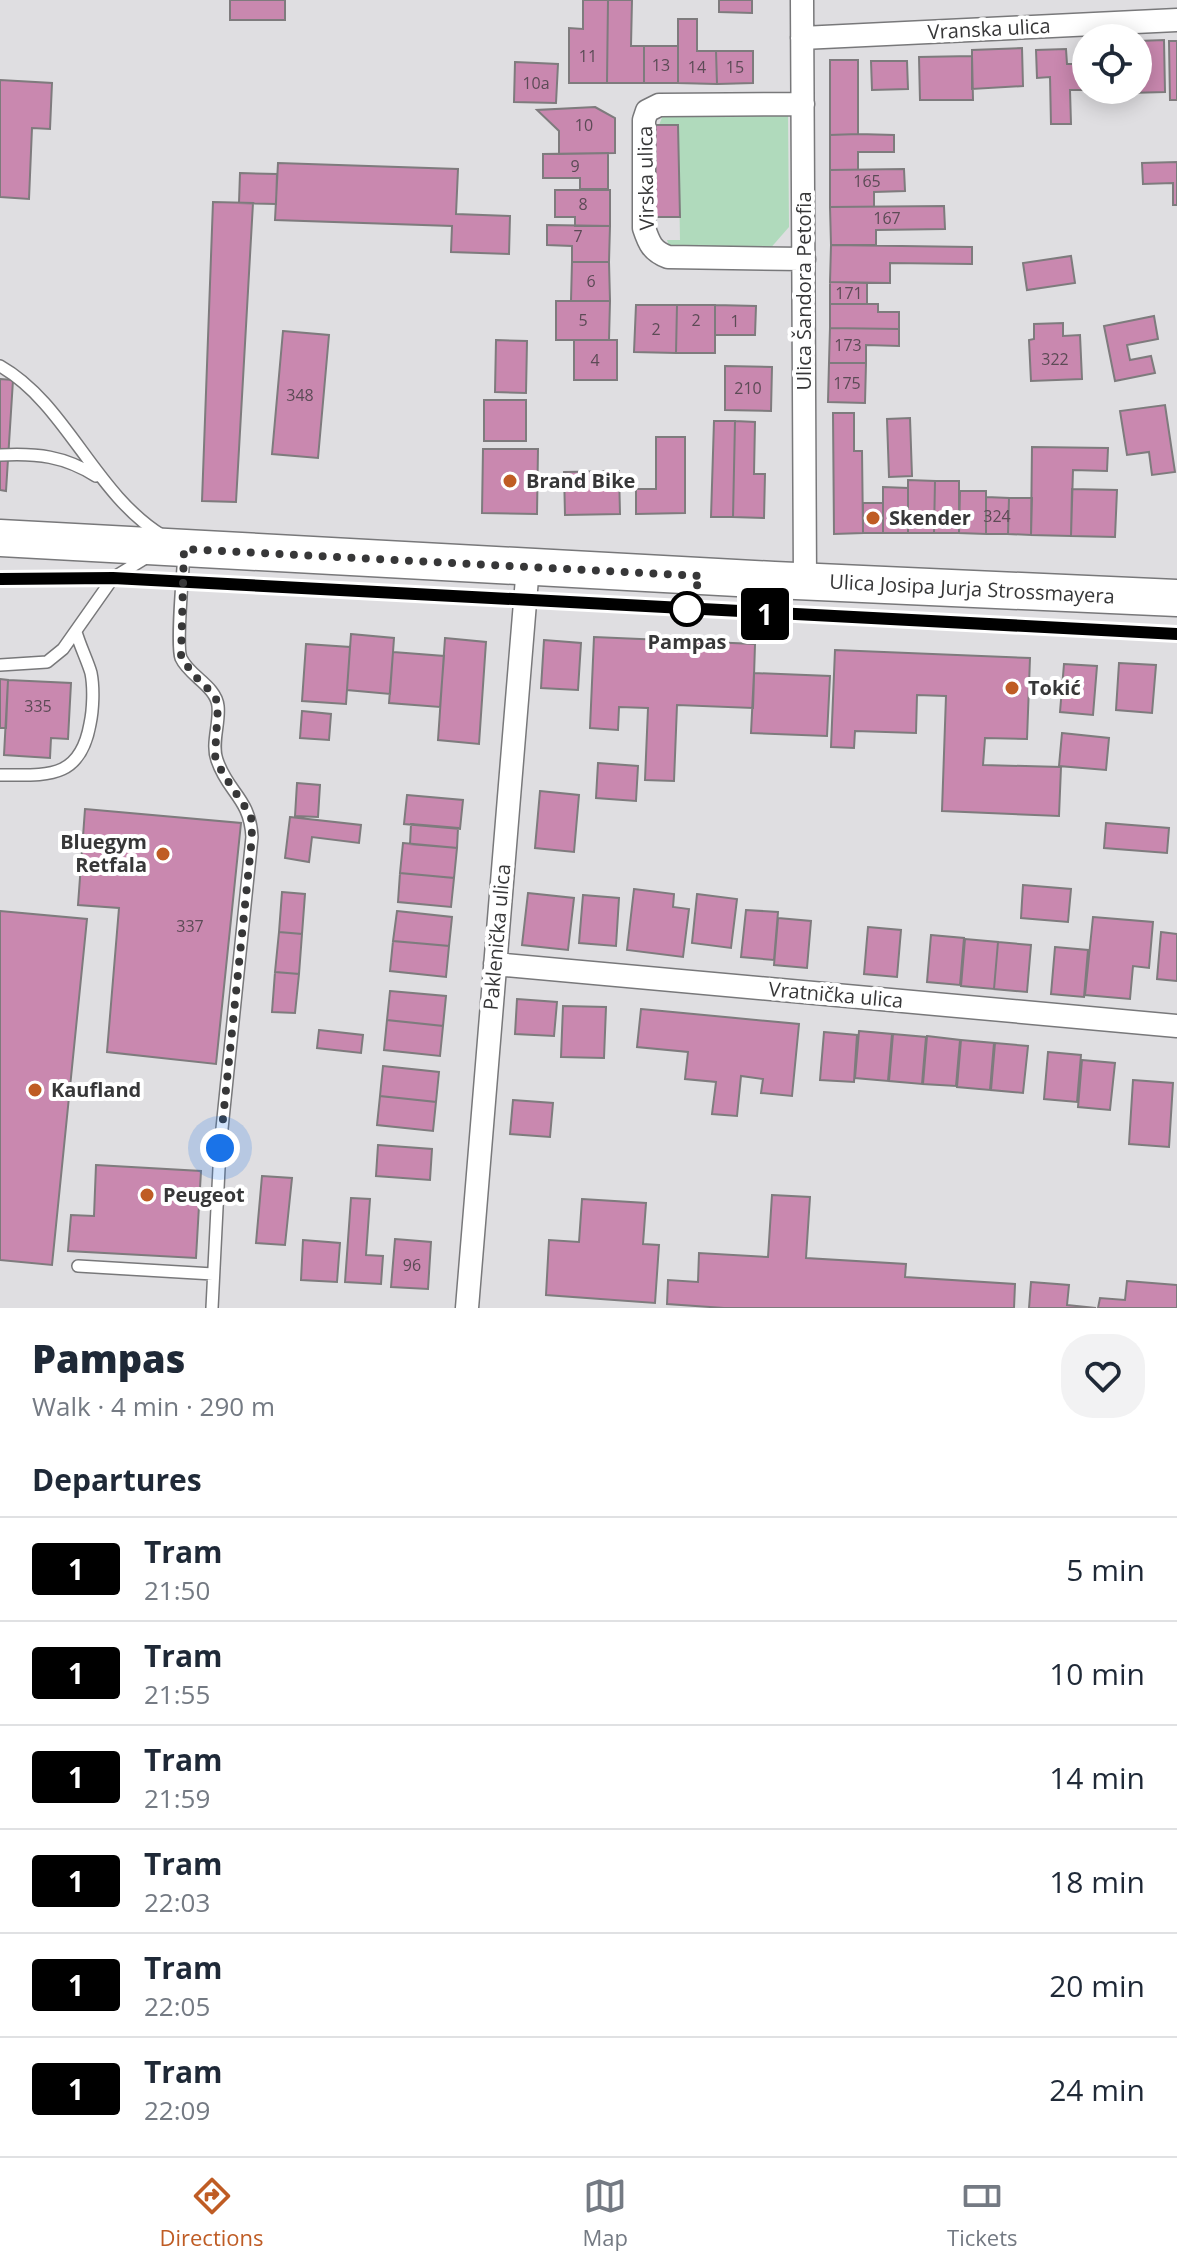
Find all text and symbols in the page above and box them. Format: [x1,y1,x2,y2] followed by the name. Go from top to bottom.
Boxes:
[927,12,1051,45] street label: Vranska ulica
[1072,24,1152,104] map controls
[1072,24,1152,104] button: locate
[579,45,597,67] house number: 11
[652,54,670,76] house number: 13
[688,56,706,78] house number: 14
[726,56,744,78] house number: 15
[522,72,550,94] house number: 10a
[575,114,593,136] house number: 10
[631,125,660,231] street label: Virska ulica
[570,155,580,177] house number: 9
[853,170,881,192] house number: 165
[790,192,817,390] street label: Ulica Šandora Petofia
[578,193,588,215] house number: 8
[873,207,901,229] house number: 167
[573,225,583,247] house number: 7
[586,270,596,292] house number: 6
[835,282,863,304] house number: 171
[578,309,588,331] house number: 5
[691,309,701,331] house number: 2
[730,310,740,332] house number: 1
[651,318,661,340] house number: 2
[834,334,862,356] house number: 173
[1041,348,1069,370] house number: 322
[590,349,600,371] house number: 4
[833,372,861,394] house number: 175
[734,377,762,399] house number: 210
[286,384,314,406] house number: 348
[526,467,635,494] place label: Brand Bike
[501,472,519,490] marker: Brand Bike
[889,504,971,531] place label: Skender
[983,505,1011,527] house number: 324
[864,509,882,527] marker: Skender
[829,568,1115,609] street label: Ulica Josipa Jurja Strossmayera
[739,588,791,640] line badge: 1
[670,592,704,626] marker: Pampas
[757,595,773,633] text: 1
[648,628,727,655] place label: Pampas
[1028,674,1081,701] place label: Tokić
[1003,679,1021,697] marker: Tokić
[24,695,52,717] house number: 335
[60,828,147,878] place label: Bluegym Retfala
[154,845,172,863] marker: Bluegym Retfala
[477,863,516,1011] street label: Paklenička ulica
[176,915,204,937] house number: 337
[768,975,905,1014] street label: Vratnička ulica
[51,1076,141,1103] place label: Kaufland
[26,1081,44,1099] marker: Kaufland
[200,1128,240,1168] your location
[163,1181,245,1208] place label: Peugeot
[138,1186,156,1204] marker: Peugeot
[403,1254,421,1276] house number: 96
[32,1332,185,1384] text: Pampas
[1061,1334,1145,1418] button: heart
[32,1388,275,1424] text: Walk · 4 min · 290 m
[32,1459,202,1500] text: Departures
[144,1531,223,1572] text: Tram
[1066,1549,1145,1590] text: 5 min
[68,1550,84,1588] text: 1
[144,1572,210,1608] text: 21:50
[144,1635,223,1676] text: Tram
[1049,1653,1145,1694] text: 10 min
[68,1654,84,1692] text: 1
[144,1676,210,1712] text: 21:55
[144,1739,223,1780] text: Tram
[1049,1757,1145,1798] text: 14 min
[68,1758,84,1796] text: 1
[144,1780,210,1816] text: 21:59
[144,1843,223,1884] text: Tram
[1049,1861,1145,1902] text: 18 min
[68,1862,84,1900] text: 1
[144,1884,210,1920] text: 22:03
[144,1947,223,1988] text: Tram
[1049,1965,1145,2006] text: 20 min
[68,1966,84,2004] text: 1
[144,1988,210,2024] text: 22:05
[144,2051,223,2092] text: Tram
[1049,2069,1145,2110] text: 24 min
[68,2070,84,2108] text: 1
[144,2092,210,2128] text: 22:09
[160,2174,264,2252] tab: Directions
[583,2174,628,2252] tab: Map
[947,2174,1017,2252] tab: Tickets

